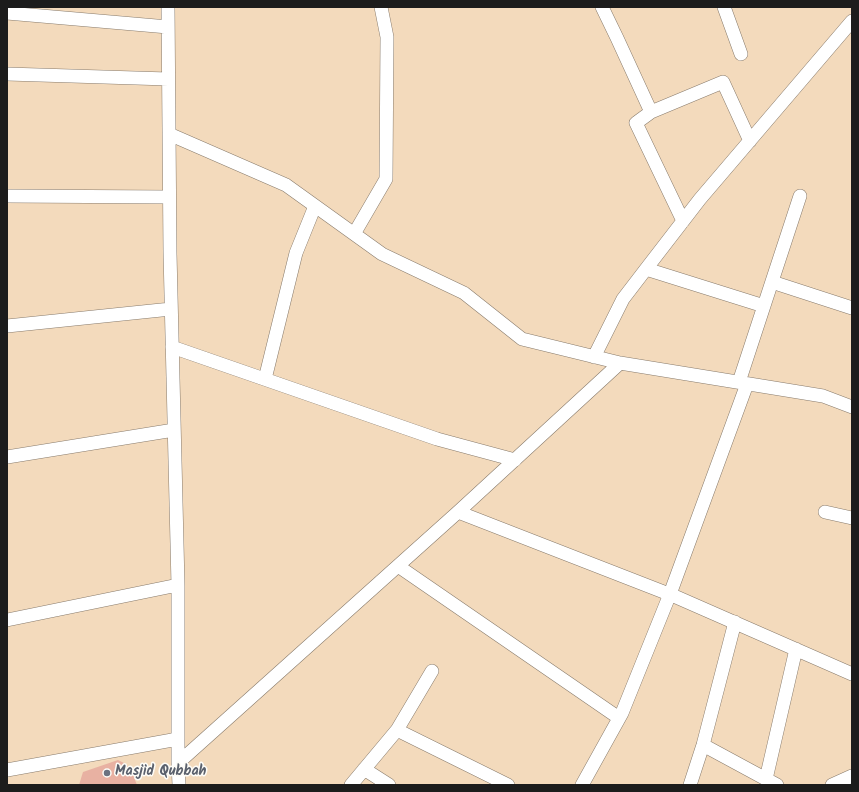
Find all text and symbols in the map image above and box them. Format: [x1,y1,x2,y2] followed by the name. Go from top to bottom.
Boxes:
[115,765,206,781] place label: Masjid Qubbah
[102,768,112,778] marker: Masjid Qubbah

